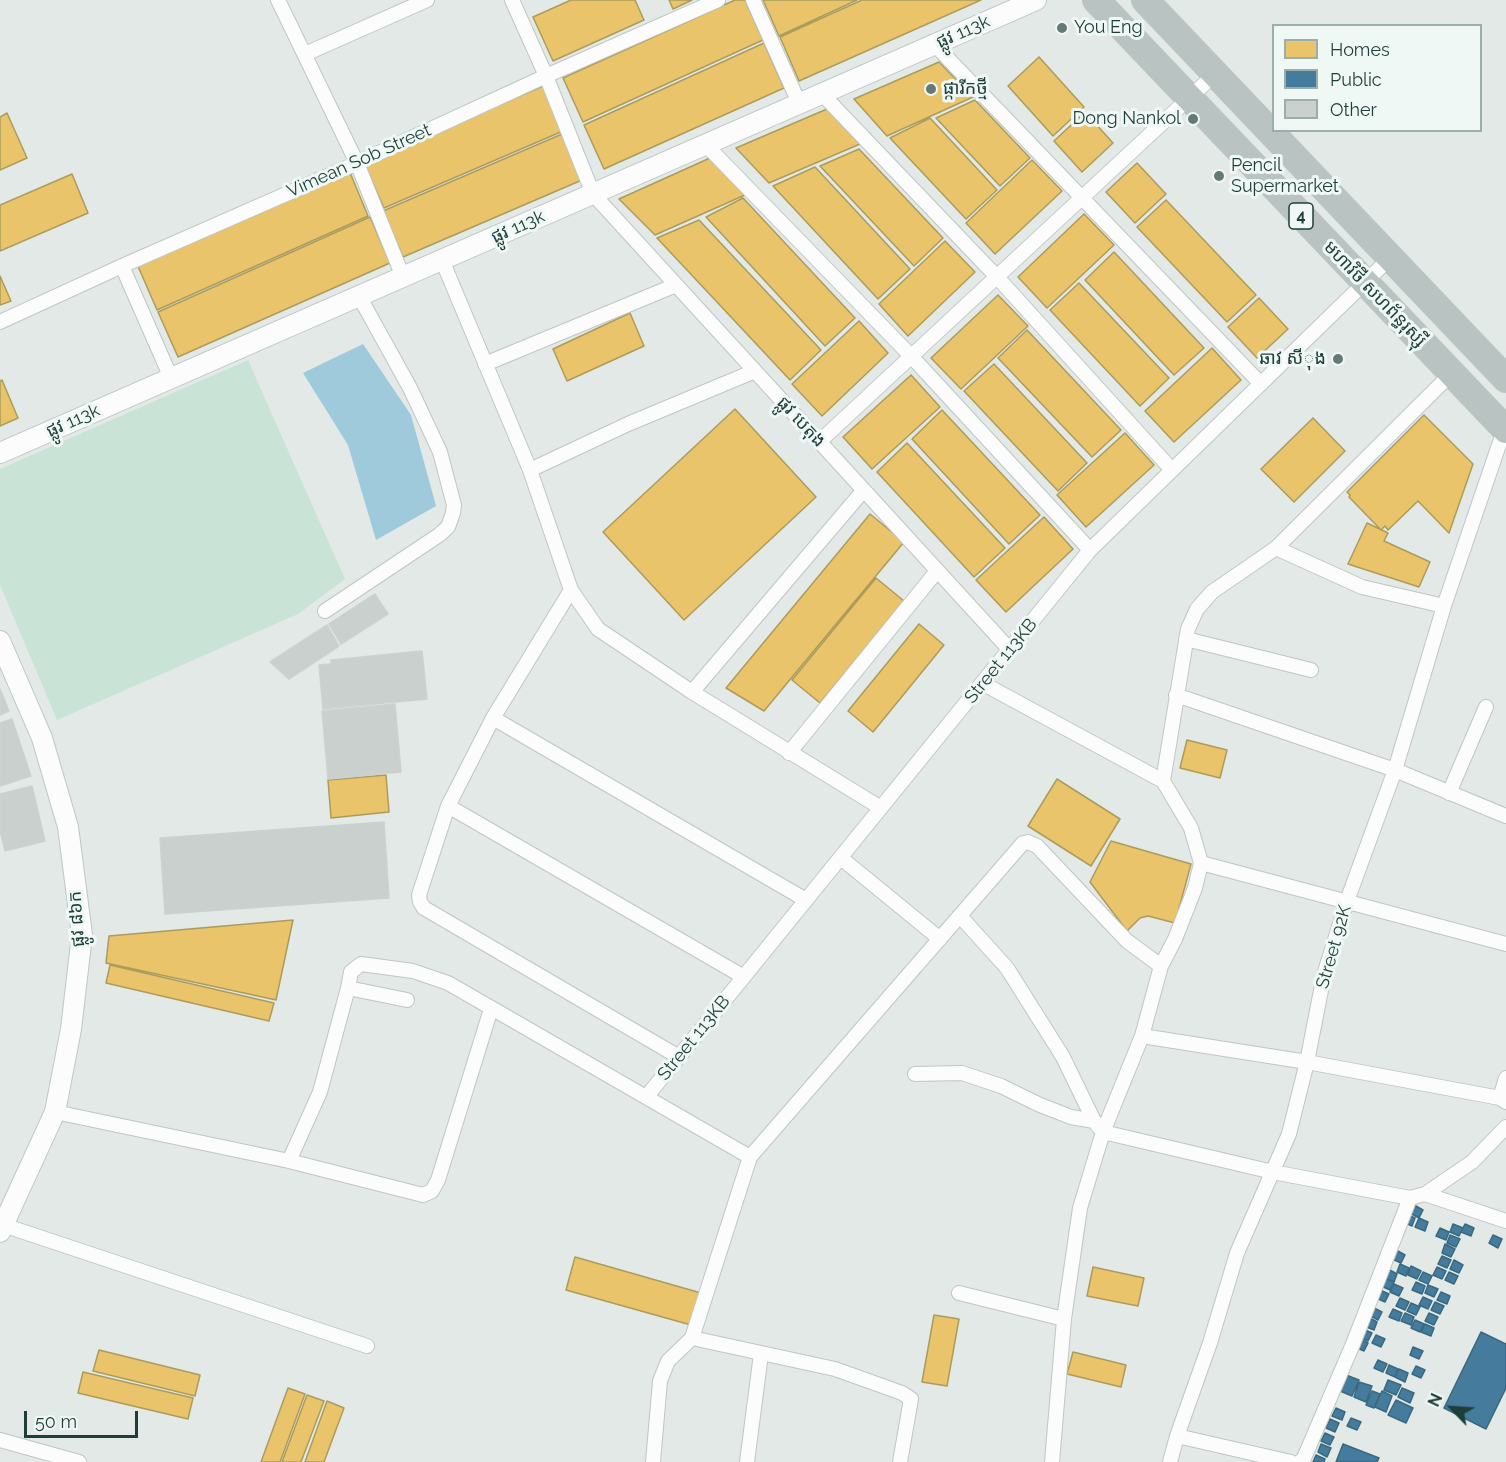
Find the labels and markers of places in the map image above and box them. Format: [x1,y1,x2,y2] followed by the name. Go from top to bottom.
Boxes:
[1074,17,1143,39] place label: You Eng
[1055,21,1069,35] marker: You Eng
[943,78,988,100] place label: ផ្ការីកថ្មី
[924,82,938,96] marker: ផ្ការីកថ្មី
[1072,108,1181,130] place label: Dong Nankol
[1186,112,1200,126] marker: Dong Nankol
[1231,155,1339,198] place label: Pencil Supermarket
[1212,169,1226,183] marker: Pencil Supermarket
[1259,348,1326,370] place label: ឆាវ សីុង
[1331,352,1345,366] marker: ឆាវ សីុង

